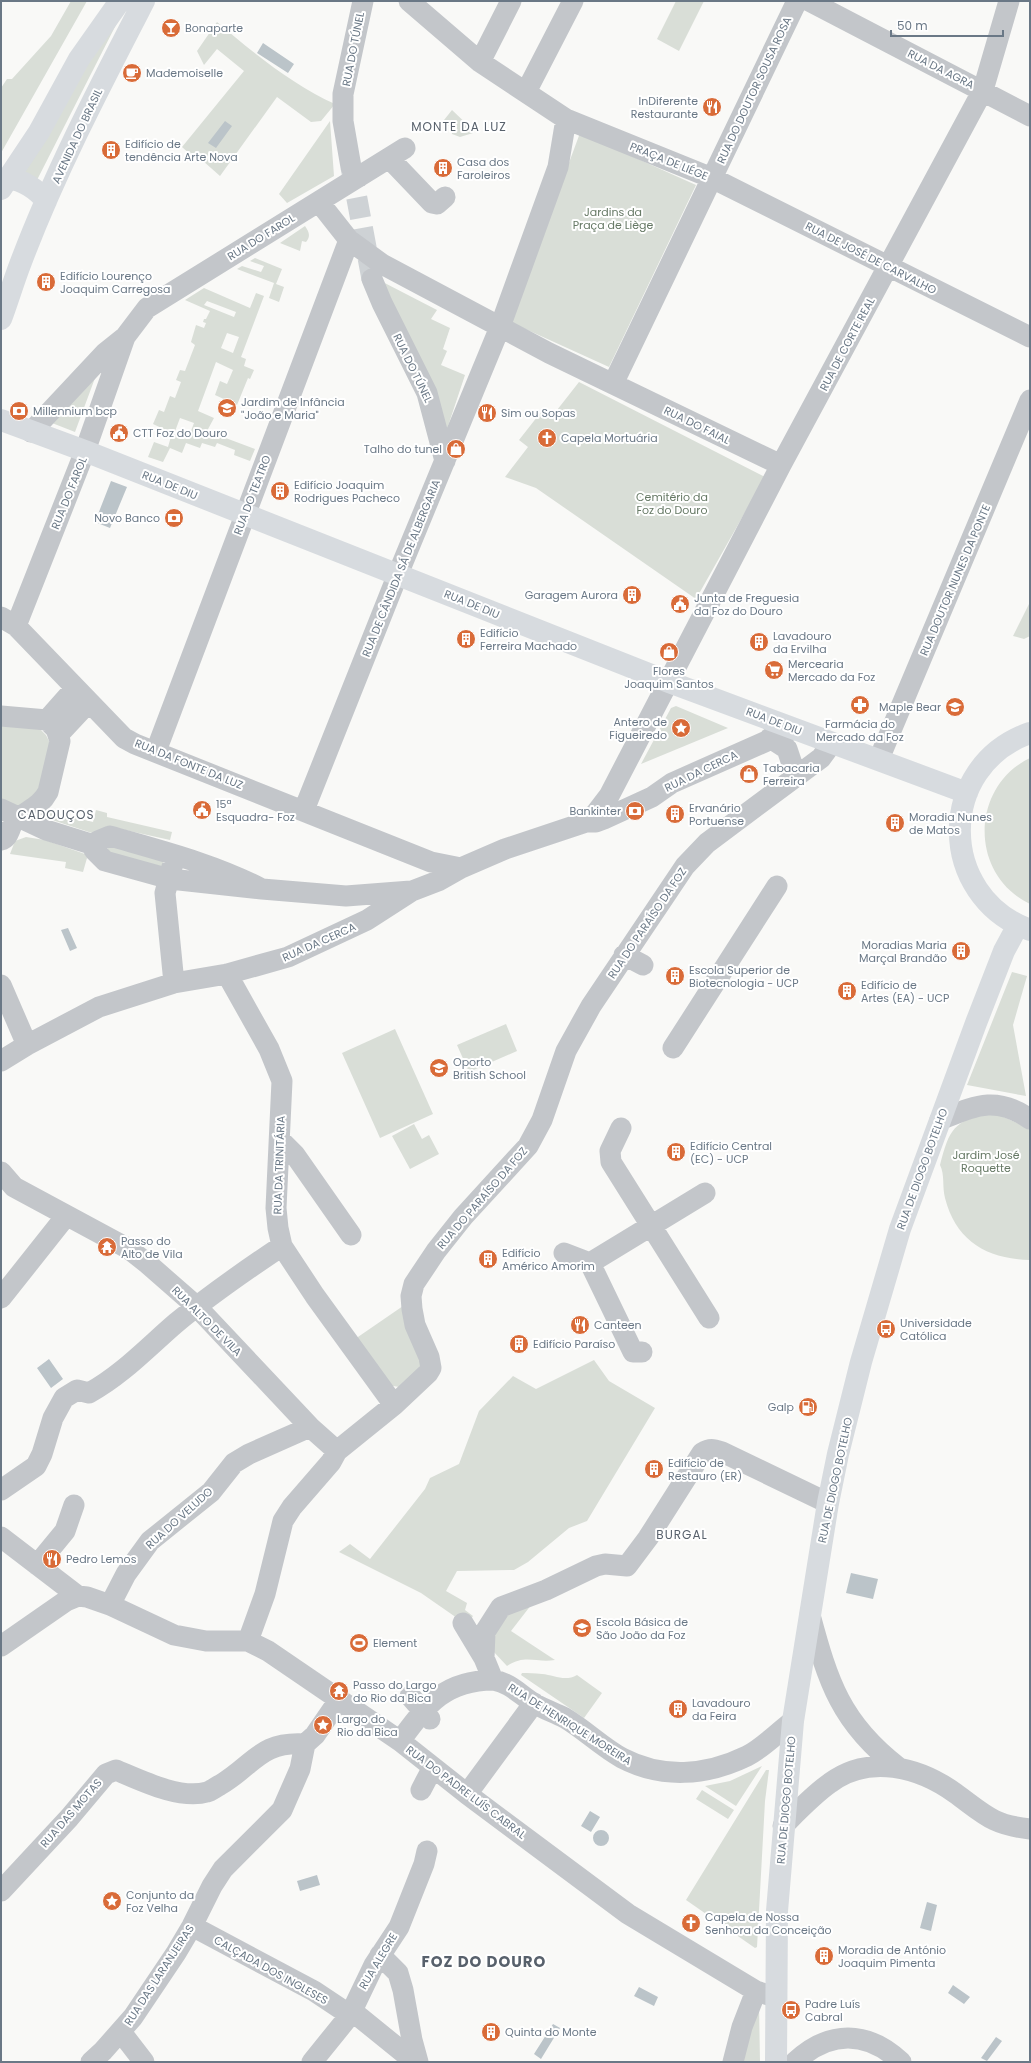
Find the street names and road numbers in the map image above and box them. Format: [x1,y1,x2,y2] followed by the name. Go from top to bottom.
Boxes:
[338,10,368,87] street label: RUA DO TÚNEL
[713,13,795,166] street label: RUA DO DOUTOR SOUSA ROSA
[905,45,978,93] street label: RUA DA AGRA
[48,86,106,186] street label: AVENIDA DO BRASIL
[628,138,710,184] street label: PRAÇA DE LIÉGE
[224,210,298,264] street label: RUA DO FAROL
[803,218,940,298] street label: RUA DE JOSÉ DE CARVALHO
[816,294,879,394] street label: RUA DE CORTE REAL
[389,331,437,406] street label: RUA DO TÚNEL
[661,402,733,448] street label: RUA DO FAIAL
[229,453,275,537] street label: RUA DO TEATRO
[47,454,91,532] street label: RUA DO FAROL
[140,467,200,503] street label: RUA DE DIU
[358,476,444,659] street label: RUA DE CÂNDIDA SÁ DE ALBERGARIA
[916,502,994,658] street label: RUA DOUTOR NUNES DA PONTE
[442,586,502,622] street label: RUA DE DIU
[744,703,804,739] street label: RUA DE DIU
[133,735,245,793] street label: RUA DA FONTE DA LUZ
[662,746,741,796] street label: RUA DA CERCA
[604,864,690,982] street label: RUA DO PARAÍSO DA FOZ
[280,918,359,965] street label: RUA DA CERCA
[893,1106,952,1232] street label: RUA DE DIOGO BOTELHO
[269,1115,289,1215] street label: RUA DA TRINITÁRIA
[433,1143,531,1253] street label: RUA DO PARAÍSO DA FOZ
[169,1283,246,1360] street label: RUA ALTO DE VILA
[814,1415,856,1544] street label: RUA DE DIOGO BOTELHO
[142,1483,216,1553] street label: RUA DO VELUDO
[505,1679,635,1769] street label: RUA DE HENRIQUE MOREIRA
[772,1735,800,1865] street label: RUA DE DIOGO BOTELHO
[403,1742,529,1843] street label: RUA DO PADRE LUÍS CABRAL
[36,1775,106,1851] street label: RUA DAS MOTAS
[120,1921,198,2029] street label: RUA DAS LARANJEIRAS
[355,1930,401,1992] street label: RUA ALEGRE
[211,1932,331,2008] street label: CALÇADA DOS INGLESES

